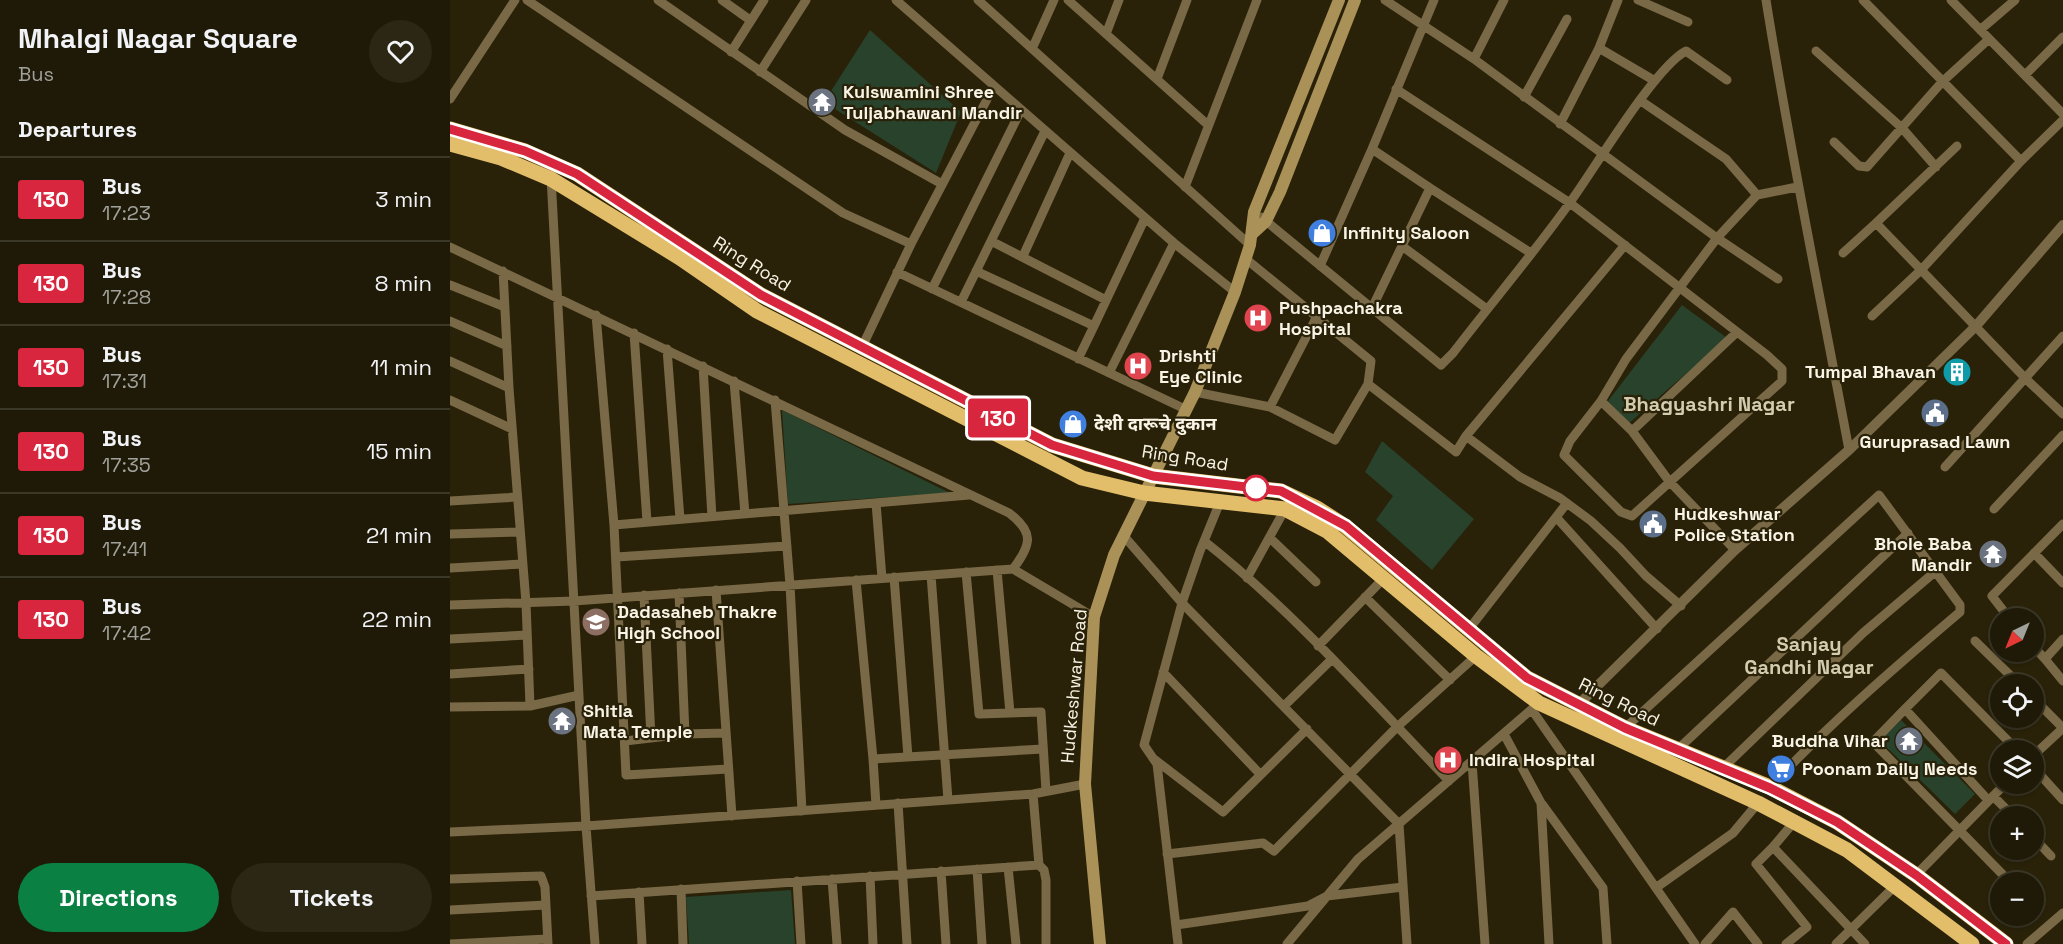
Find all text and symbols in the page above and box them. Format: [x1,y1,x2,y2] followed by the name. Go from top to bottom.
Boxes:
[18,20,298,56] text: Mhalgi Nagar Square
[369,20,432,83] button: heart
[18,61,54,87] text: Bus
[843,80,1022,124] place label: Kulswamini Shree Tuljabhawani Mandir
[806,86,838,118] temple icon: Kulswamini Shree Tuljabhawani Mandir
[18,115,137,143] text: Departures
[102,172,142,200] text: Bus
[375,185,432,213] text: 3 min
[33,186,69,213] text: 130
[102,200,151,226] text: 17:23
[1306,217,1338,249] shop icon: Infinity Saloon
[1343,221,1470,244] place label: Infinity Saloon
[709,231,795,296] street label: Ring Road
[102,256,142,284] text: Bus
[375,269,432,297] text: 8 min
[33,270,69,297] text: 130
[102,284,151,310] text: 17:28
[1279,296,1403,340] place label: Pushpachakra Hospital
[1242,302,1274,334] hospital icon: Pushpachakra Hospital
[102,340,142,368] text: Bus
[1159,344,1243,388] place label: Drishti Eye Clinic
[1122,350,1154,382] hospital icon: Drishti Eye Clinic
[370,353,432,381] text: 11 min
[33,354,69,381] text: 130
[1941,356,1973,388] building icon: Tumpal Bhavan
[1805,360,1936,383] place label: Tumpal Bhavan
[102,368,147,394] text: 17:31
[1623,391,1795,417] district label: Bhagyashri Nagar
[1919,397,1951,429] public building icon: Guruprasad Lawn
[964,398,1032,438] line badge: 130
[980,405,1016,432] text: 130
[1057,408,1089,440] shop icon: देशी दारूचे दुकान
[1094,412,1218,436] place label: देशी दारूचे दुकान
[102,424,142,452] text: Bus
[1860,430,2010,453] place label: Guruprasad Lawn
[366,437,432,465] text: 15 min
[33,438,69,465] text: 130
[1140,439,1230,476] street label: Ring Road
[102,452,151,478] text: 17:35
[1243,475,1269,501] unlabelled marker
[1674,502,1795,546] place label: Hudkeshwar Police Station
[102,508,142,536] text: Bus
[1637,508,1669,540] public building icon: Hudkeshwar Police Station
[366,521,432,549] text: 21 min
[33,522,69,549] text: 130
[1874,532,1973,576] place label: Bhole Baba Mandir
[102,536,147,562] text: 17:41
[1977,538,2009,570] temple icon: Bhole Baba Mandir
[102,592,142,620] text: Bus
[617,600,777,644] place label: Dadasaheb Thakre High School
[362,605,432,633] text: 22 min
[33,606,69,633] text: 130
[580,606,612,638] school or university icon: Dadasaheb Thakre High School
[1055,608,1092,764] street label: Hudkeshwar Road
[1990,608,2044,662] north arrow
[1990,608,2044,926] map controls
[102,620,151,646] text: 17:42
[1744,631,1874,680] district label: Sanjay Gandhi Nagar
[1575,672,1663,731] street label: Ring Road
[1990,674,2044,728] button: locate
[583,699,693,743] place label: Shitla Mata Temple
[546,705,578,737] temple icon: Shitla Mata Temple
[1893,725,1925,757] temple icon: Buddha Vihar
[1772,729,1888,752] place label: Buddha Vihar
[1990,740,2044,794] button: layers
[1432,744,1464,776] hospital icon: Indira Hospital
[1469,748,1595,771] place label: Indira Hospital
[1765,753,1797,785] supermarket icon: Poonam Daily Needs
[1802,757,1978,780] place label: Poonam Daily Needs
[1990,806,2044,860] button: +
[18,863,219,932] button: Directions
[231,863,432,932] button: Tickets
[1990,872,2044,926] button: −

